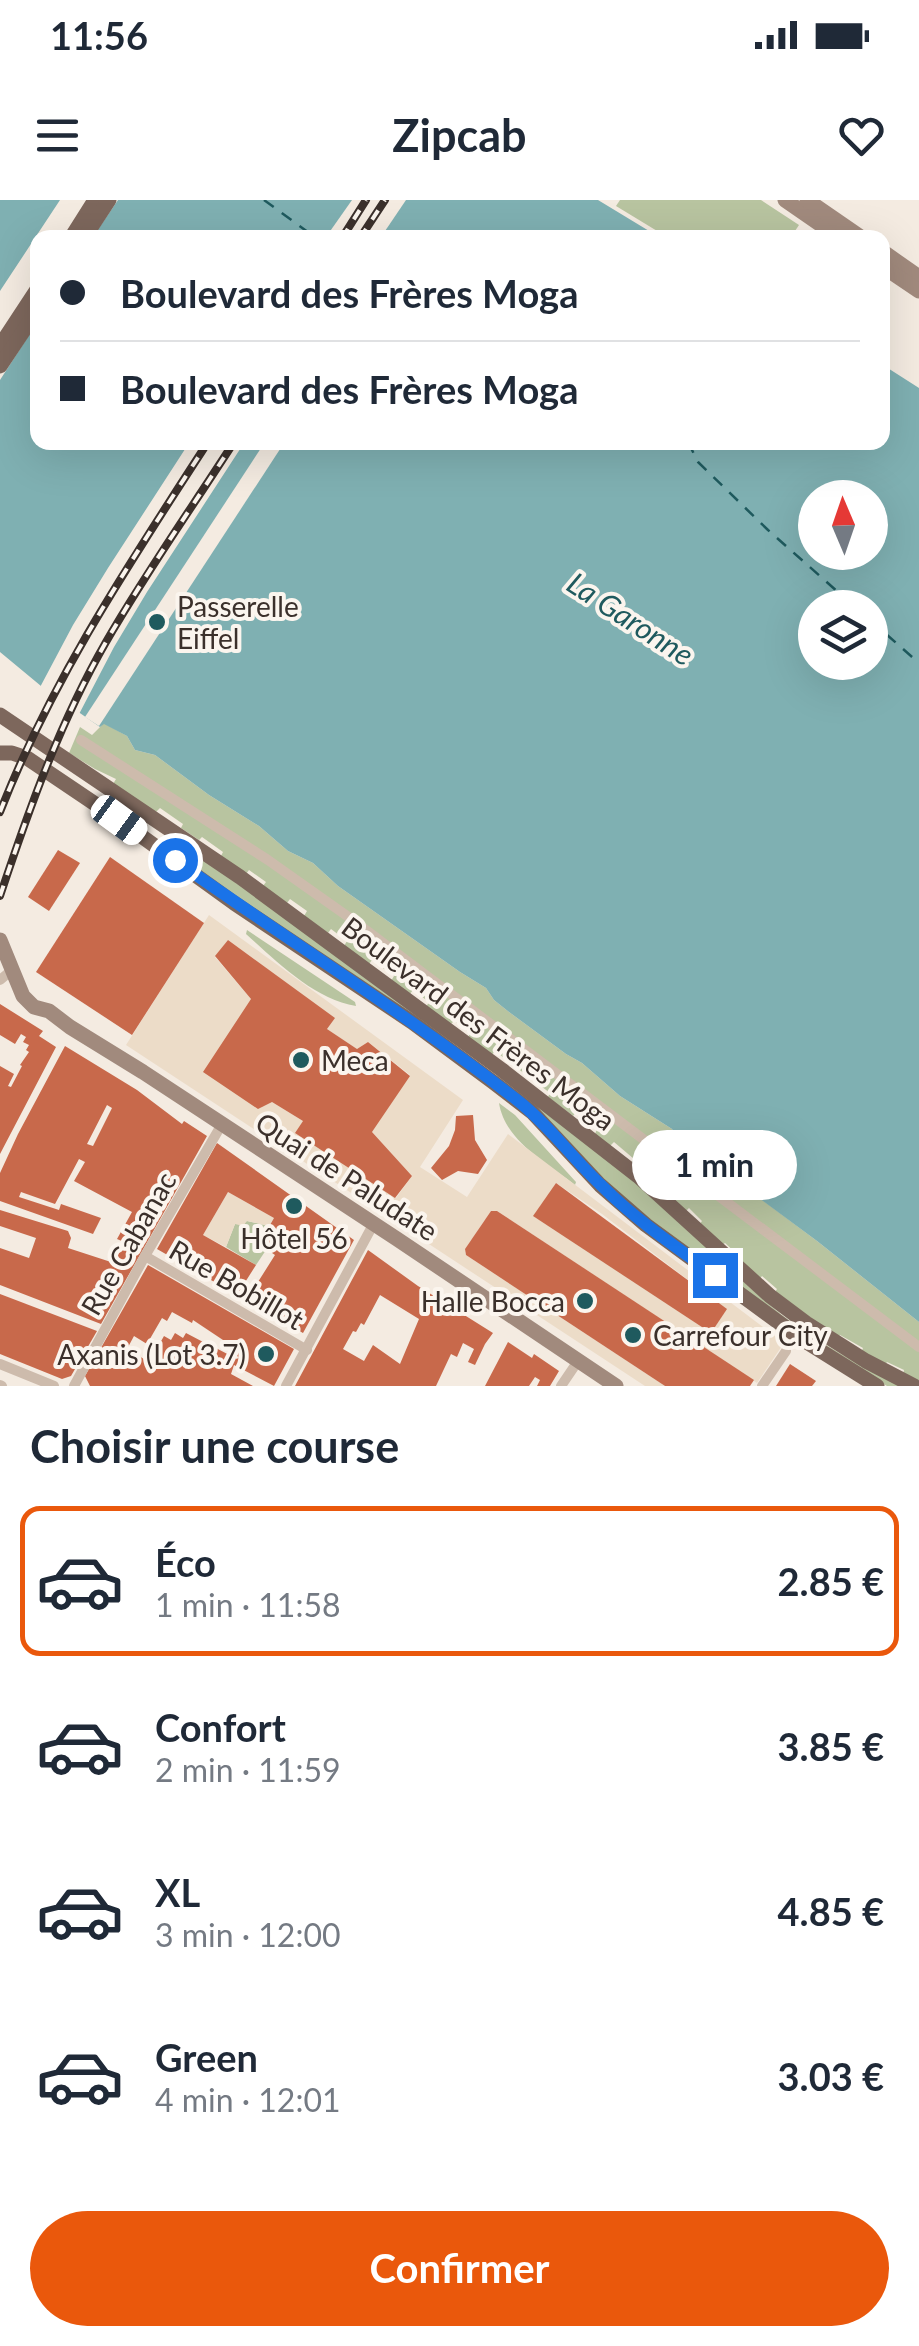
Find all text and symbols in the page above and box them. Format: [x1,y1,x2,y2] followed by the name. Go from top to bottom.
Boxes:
[50,12,148,58] text: 11:56
[30,108,85,163] icon: menu
[392,108,527,162] text: Zipcab
[834,108,889,163] icon: heart
[120,270,578,316] text: Boulevard des Frères Moga
[120,366,578,412] text: Boulevard des Frères Moga
[798,480,888,570] north arrow
[798,480,888,680] map controls
[561,564,701,672] water label: La Garonne
[177,589,299,655] place label: Passerelle Eiffel
[798,590,888,680] button: layers
[146,611,168,633] marker: Passerelle Eiffel
[86,790,152,850] car
[153,838,198,883] route start
[336,909,622,1137] street label: Boulevard des Frères Moga
[321,1043,389,1077] place label: Meca
[290,1049,312,1071] marker: Meca
[250,1105,444,1247] street label: Quai de Paludate
[632,1130,798,1200] callout: 1 min
[675,1145,754,1184] text: 1 min
[73,1165,183,1321] street label: Rue Cabanac
[283,1195,305,1217] marker: Hôtel 56
[240,1221,348,1255] place label: Hôtel 56
[164,1232,310,1336] street label: Rue Bobillot
[693,1253,738,1298] route end
[421,1284,565,1318] place label: Halle Bocca
[574,1290,596,1312] marker: Halle Bocca
[653,1318,828,1352] place label: Carrefour City
[622,1324,644,1346] marker: Carrefour City
[57,1337,246,1371] place label: Axanis (Lot 3.7)
[255,1343,277,1365] marker: Axanis (Lot 3.7)
[30,1419,399,1473] text: Choisir une course
[35,1536,125,1626] icon: car
[155,1539,216,1585] text: Éco
[778,1558,884,1604] text: 2.85 €
[155,1585,341,1624] text: 1 min · 11:58
[35,1701,125,1791] icon: car
[155,1704,286,1750] text: Confort
[778,1723,884,1769] text: 3.85 €
[155,1750,341,1789] text: 2 min · 11:59
[35,1866,125,1956] icon: car
[155,1869,200,1915] text: XL
[778,1888,884,1934] text: 4.85 €
[155,1915,341,1954] text: 3 min · 12:00
[35,2031,125,2121] icon: car
[155,2034,258,2080] text: Green
[778,2053,884,2099] text: 3.03 €
[155,2080,341,2119] text: 4 min · 12:01
[30,2211,889,2326] button: Confirmer

